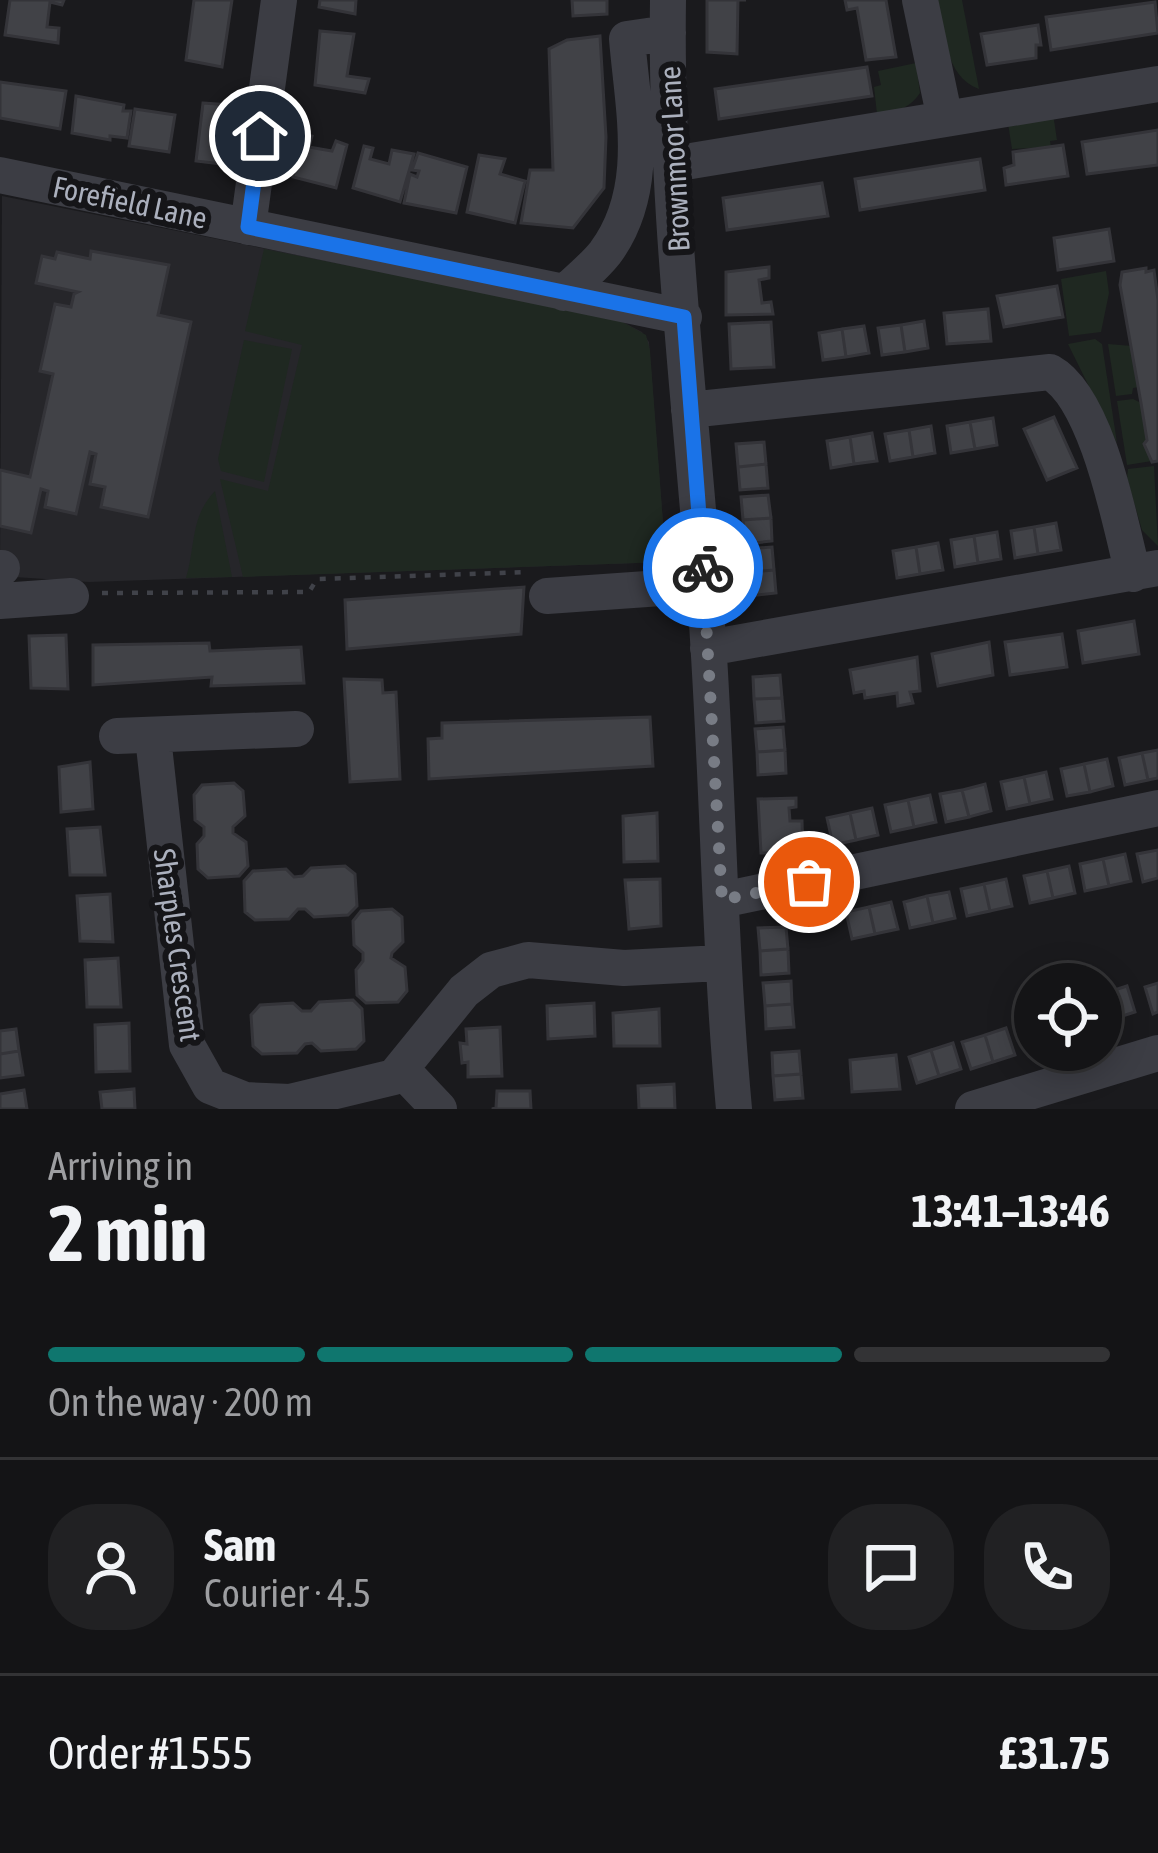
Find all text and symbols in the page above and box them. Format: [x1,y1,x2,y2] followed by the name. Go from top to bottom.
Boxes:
[652,65,696,253] street label: Brownmoor Lane
[209,85,311,187] pin
[227,103,293,169] icon: home
[50,169,210,235] street label: Forefield Lane
[643,508,763,628] courier
[670,535,736,601] icon: bike
[758,831,860,933] pin
[148,846,208,1044] street label: Sharples Crescent
[776,849,842,915] icon: bag
[1014,963,1122,1071] map controls
[1014,963,1122,1071] button: locate
[48,1144,193,1188] text: Arriving in
[911,1185,1110,1237] text: 13:41–13:46
[48,1188,207,1278] text: 2 min
[48,1380,313,1424] text: On the way · 200 m
[48,1504,174,1630] button: person
[828,1504,954,1630] button: chat
[984,1504,1110,1630] button: phone
[204,1519,276,1571] text: Sam
[204,1571,371,1615] text: Courier · 4.5
[48,1727,253,1779] text: Order #1555
[998,1727,1110,1779] text: £31.75

